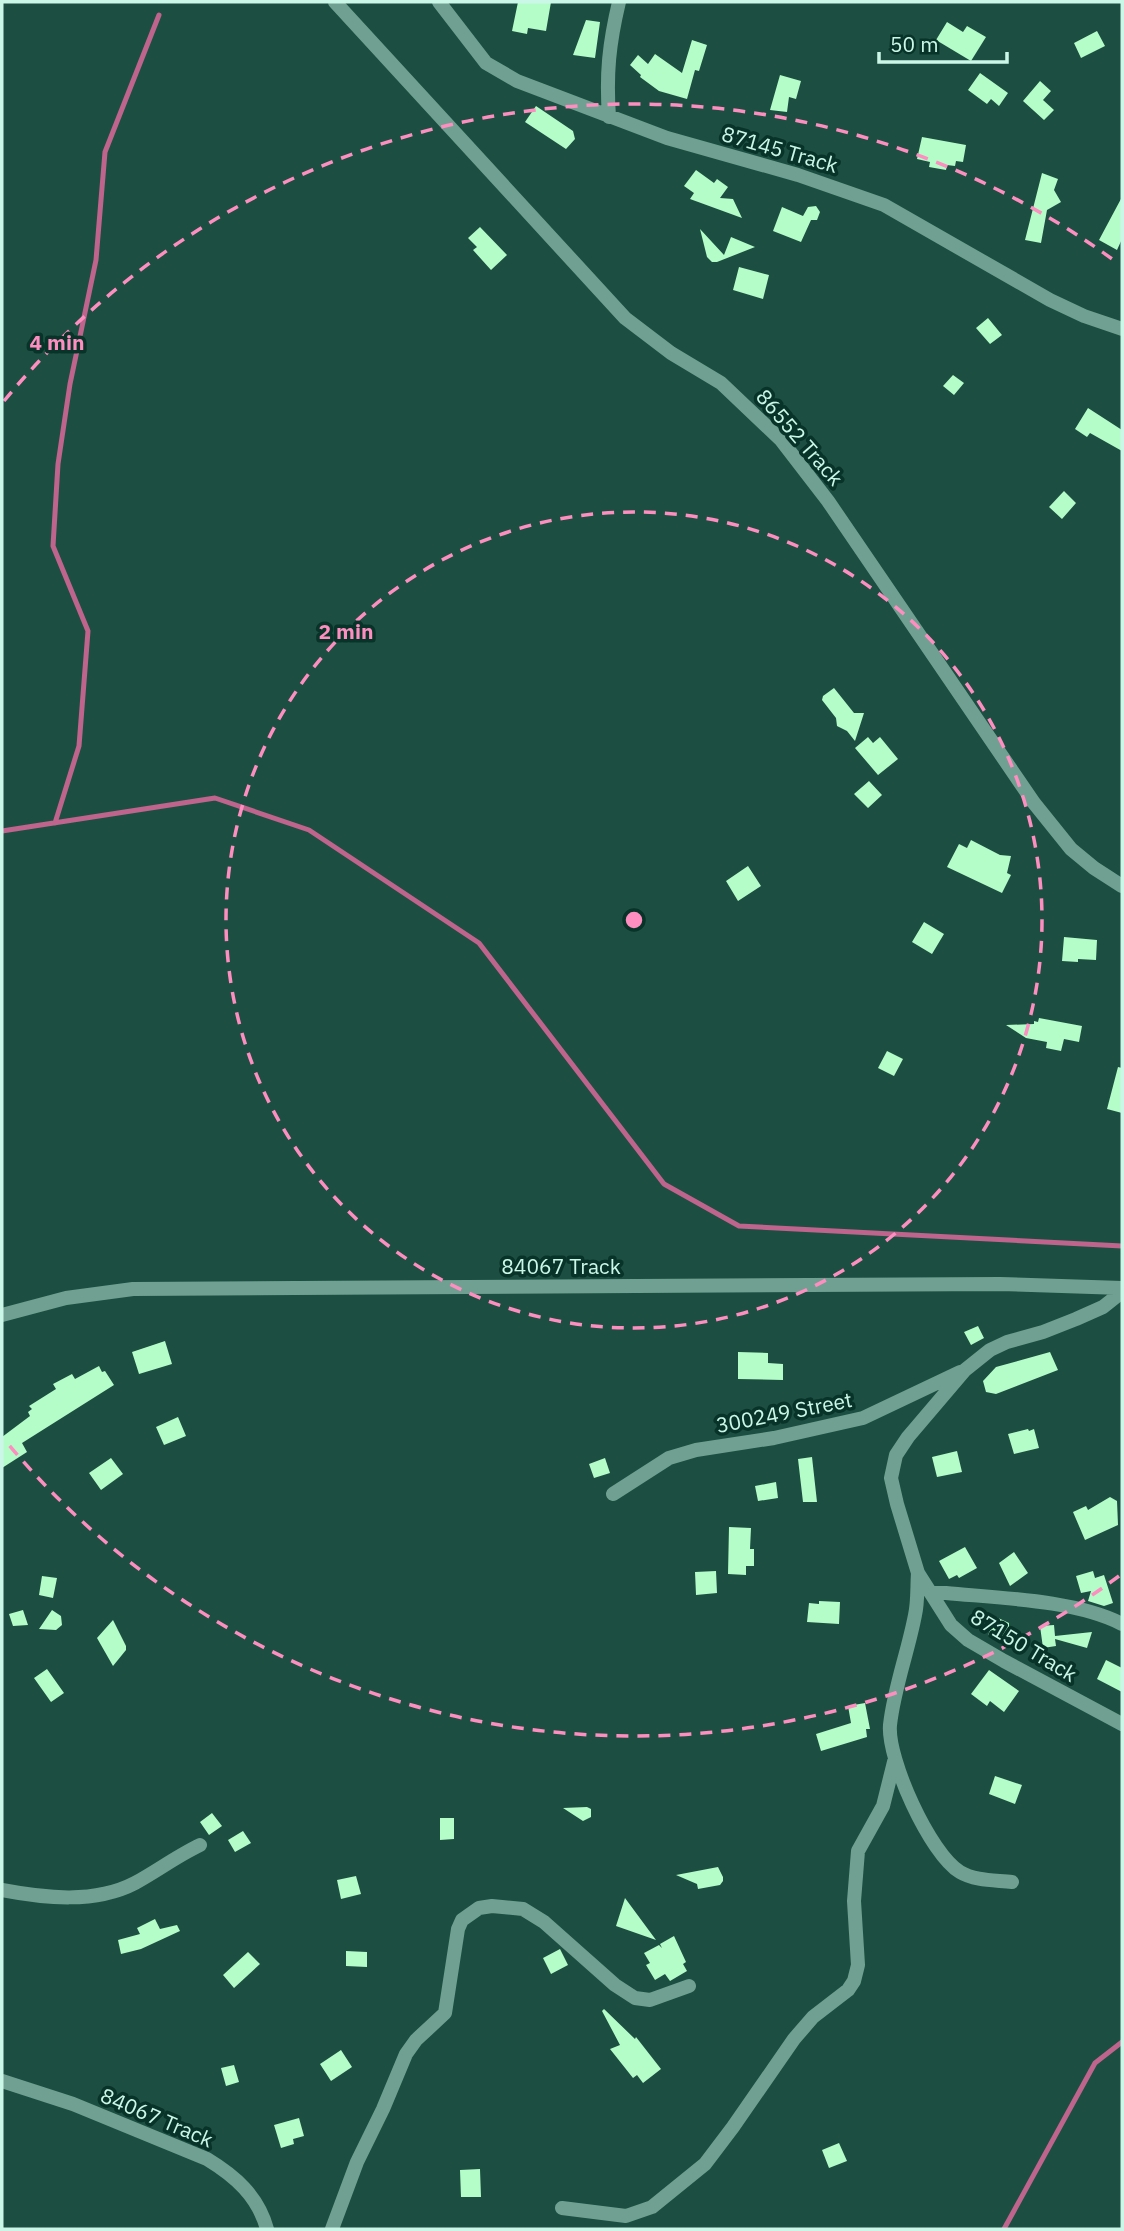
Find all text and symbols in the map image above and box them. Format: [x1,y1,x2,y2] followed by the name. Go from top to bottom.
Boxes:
[879,21,1007,65] scale bar
[890,30,939,58] text: 50 m
[719,119,841,179] street label: 87145 Track
[30,328,84,356] text: 4 min
[750,383,850,491] street label: 86552 Track
[319,617,373,645] text: 2 min
[622,908,646,932] centre of rings
[501,1252,621,1280] street label: 84067 Track
[714,1385,854,1439] street label: 300249 Street
[966,1602,1082,1688] street label: 87150 Track
[97,2081,217,2153] street label: 84067 Track

